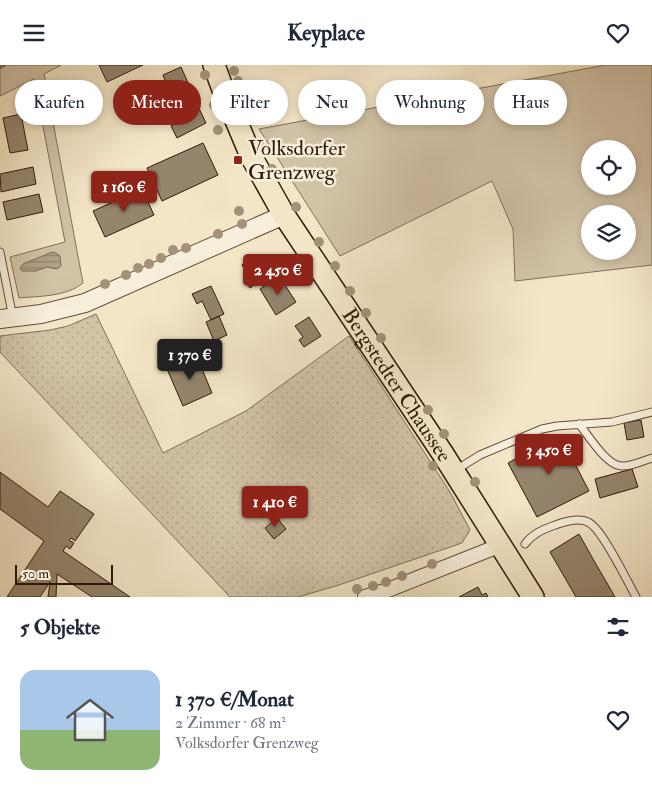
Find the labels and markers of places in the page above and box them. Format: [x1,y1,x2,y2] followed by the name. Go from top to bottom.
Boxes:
[248,135,345,186] place label: Volksdorfer Grenzweg
[232,154,244,166] marker: Volksdorfer Grenzweg
[78,171,170,213] pin: 1 160 €
[232,253,324,296] pin: 2 450 €
[144,339,236,381] pin: 1 370 €
[503,433,595,476] pin: 3 450 €
[229,485,321,528] pin: 1 410 €

